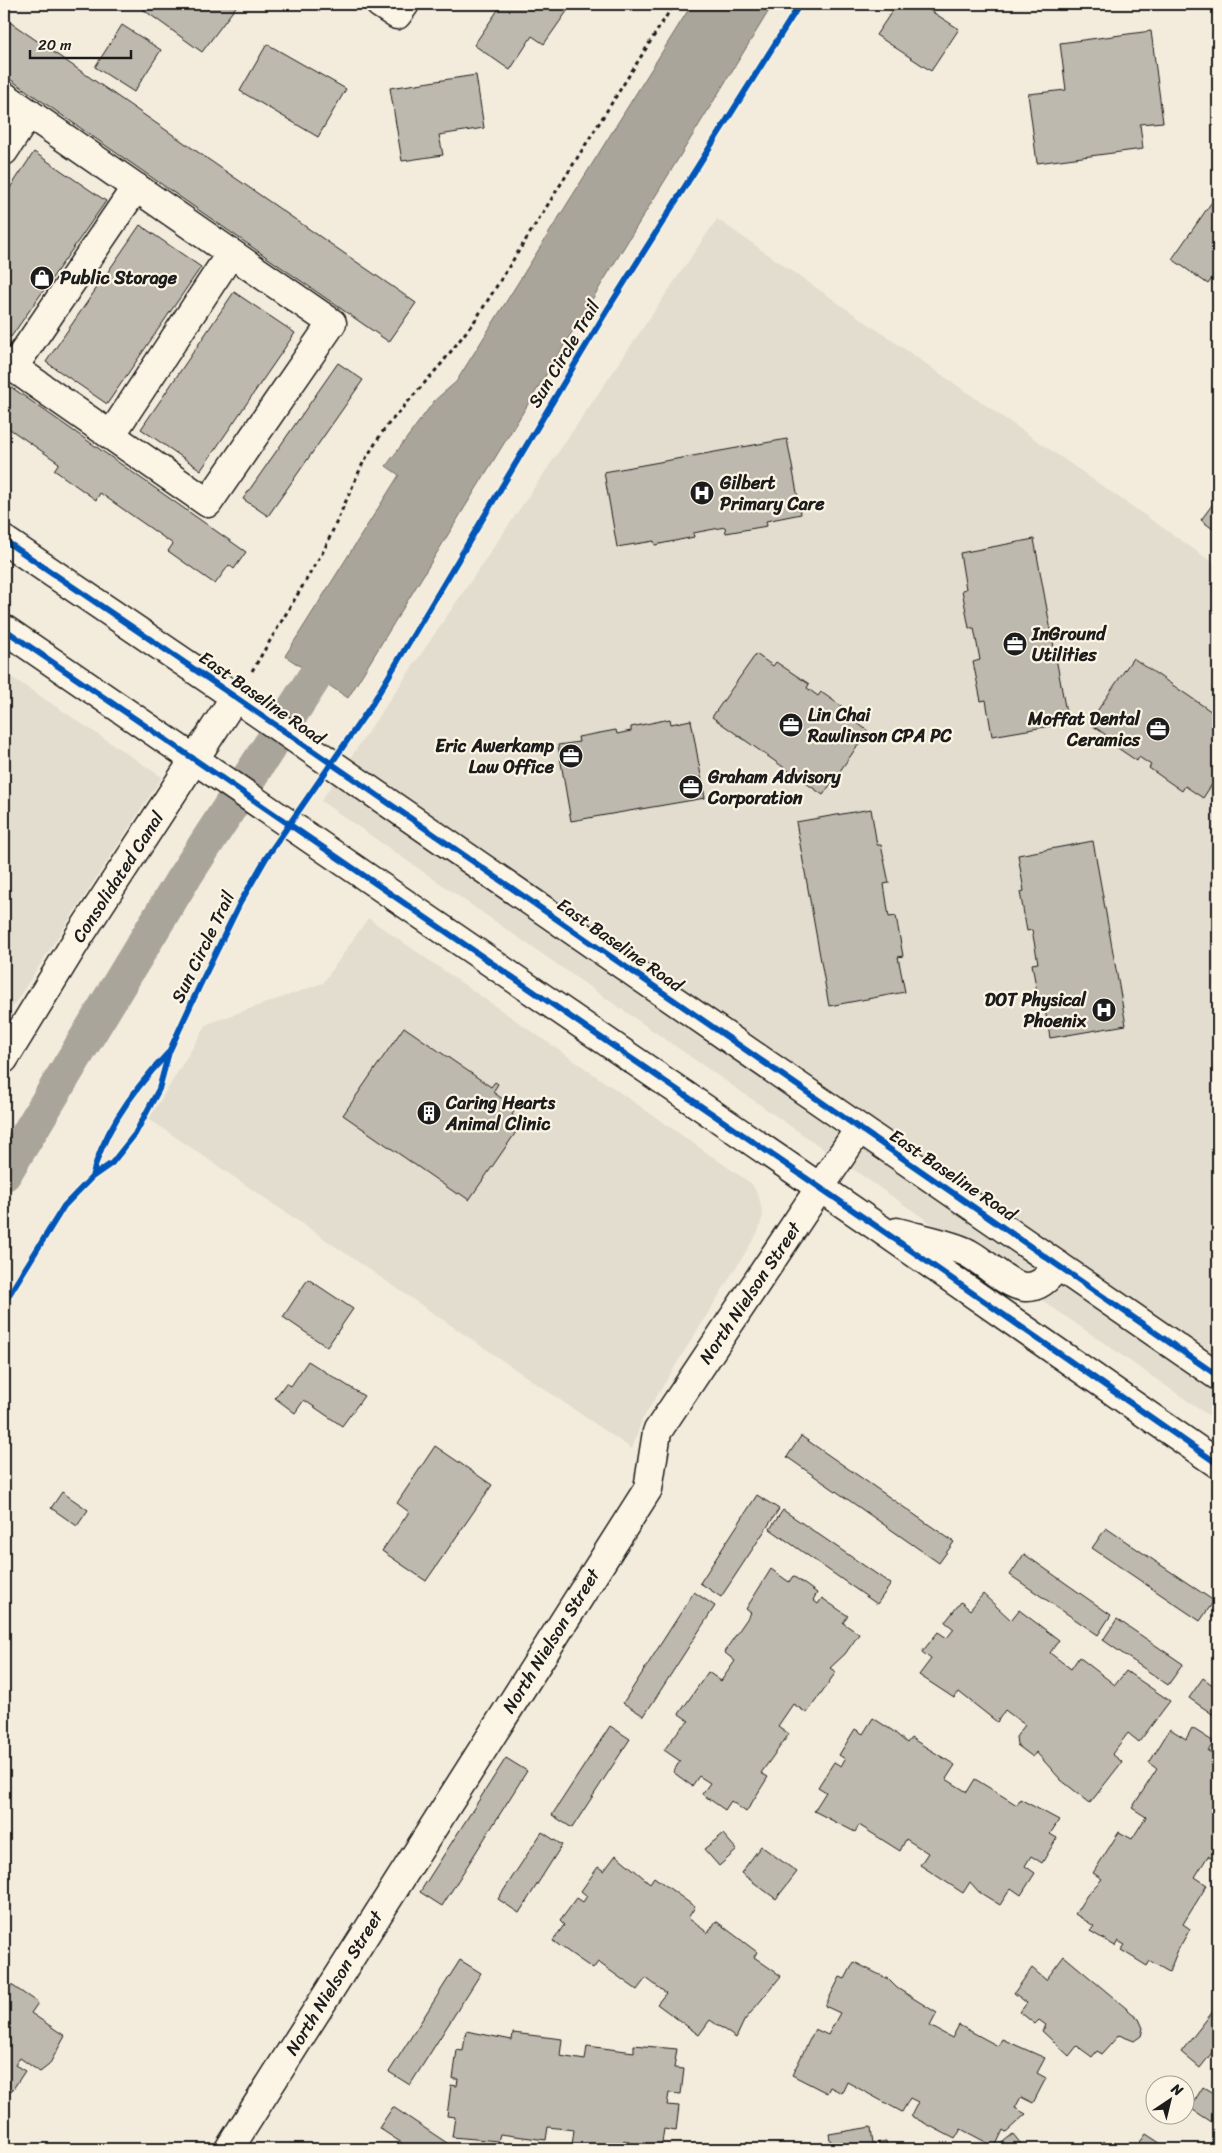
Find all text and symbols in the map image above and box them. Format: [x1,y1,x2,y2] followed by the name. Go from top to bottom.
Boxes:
[30,28,131,60] scale bar
[38,32,72,58] text: 20 m
[60,262,178,294] place label: Public Storage
[29,265,55,291] shop icon: Public Storage
[519,293,609,414] street label: Sun Circle Trail
[719,467,825,520] place label: Gilbert Primary Care
[689,480,715,506] hospital icon: Gilbert Primary Care
[1031,618,1107,671] place label: InGround Utilities
[1002,631,1028,657] office icon: InGround Utilities
[192,642,333,755] street label: East Baseline Road
[807,699,952,752] place label: Lin Chai Rawlinson CPA PC
[1027,703,1141,756] place label: Moffat Dental Ceramics
[778,712,804,738] office icon: Lin Chai Rawlinson CPA PC
[1145,716,1171,742] office icon: Moffat Dental Ceramics
[435,730,555,783] place label: Eric Awerkamp Law Office
[558,743,584,769] office icon: Eric Awerkamp Law Office
[707,761,841,814] place label: Graham Advisory Corporation
[678,774,704,800] office icon: Graham Advisory Corporation
[63,804,173,949] street label: Consolidated Canal
[162,885,244,1009] street label: Sun Circle Trail
[550,889,691,1002] street label: East Baseline Road
[985,984,1087,1037] place label: DOT Physical Phoenix
[1091,997,1117,1023] hospital icon: DOT Physical Phoenix
[445,1087,556,1140] place label: Caring Hearts Animal Clinic
[416,1100,442,1126] building icon: Caring Hearts Animal Clinic
[883,1120,1025,1231] street label: East Baseline Road
[690,1215,810,1371] street label: North Nielson Street
[493,1561,609,1720] street label: North Nielson Street
[276,1903,392,2062] street label: North Nielson Street
[1144,2076,1194,2126] north arrow
[1165,2076,1189,2103] text: N

